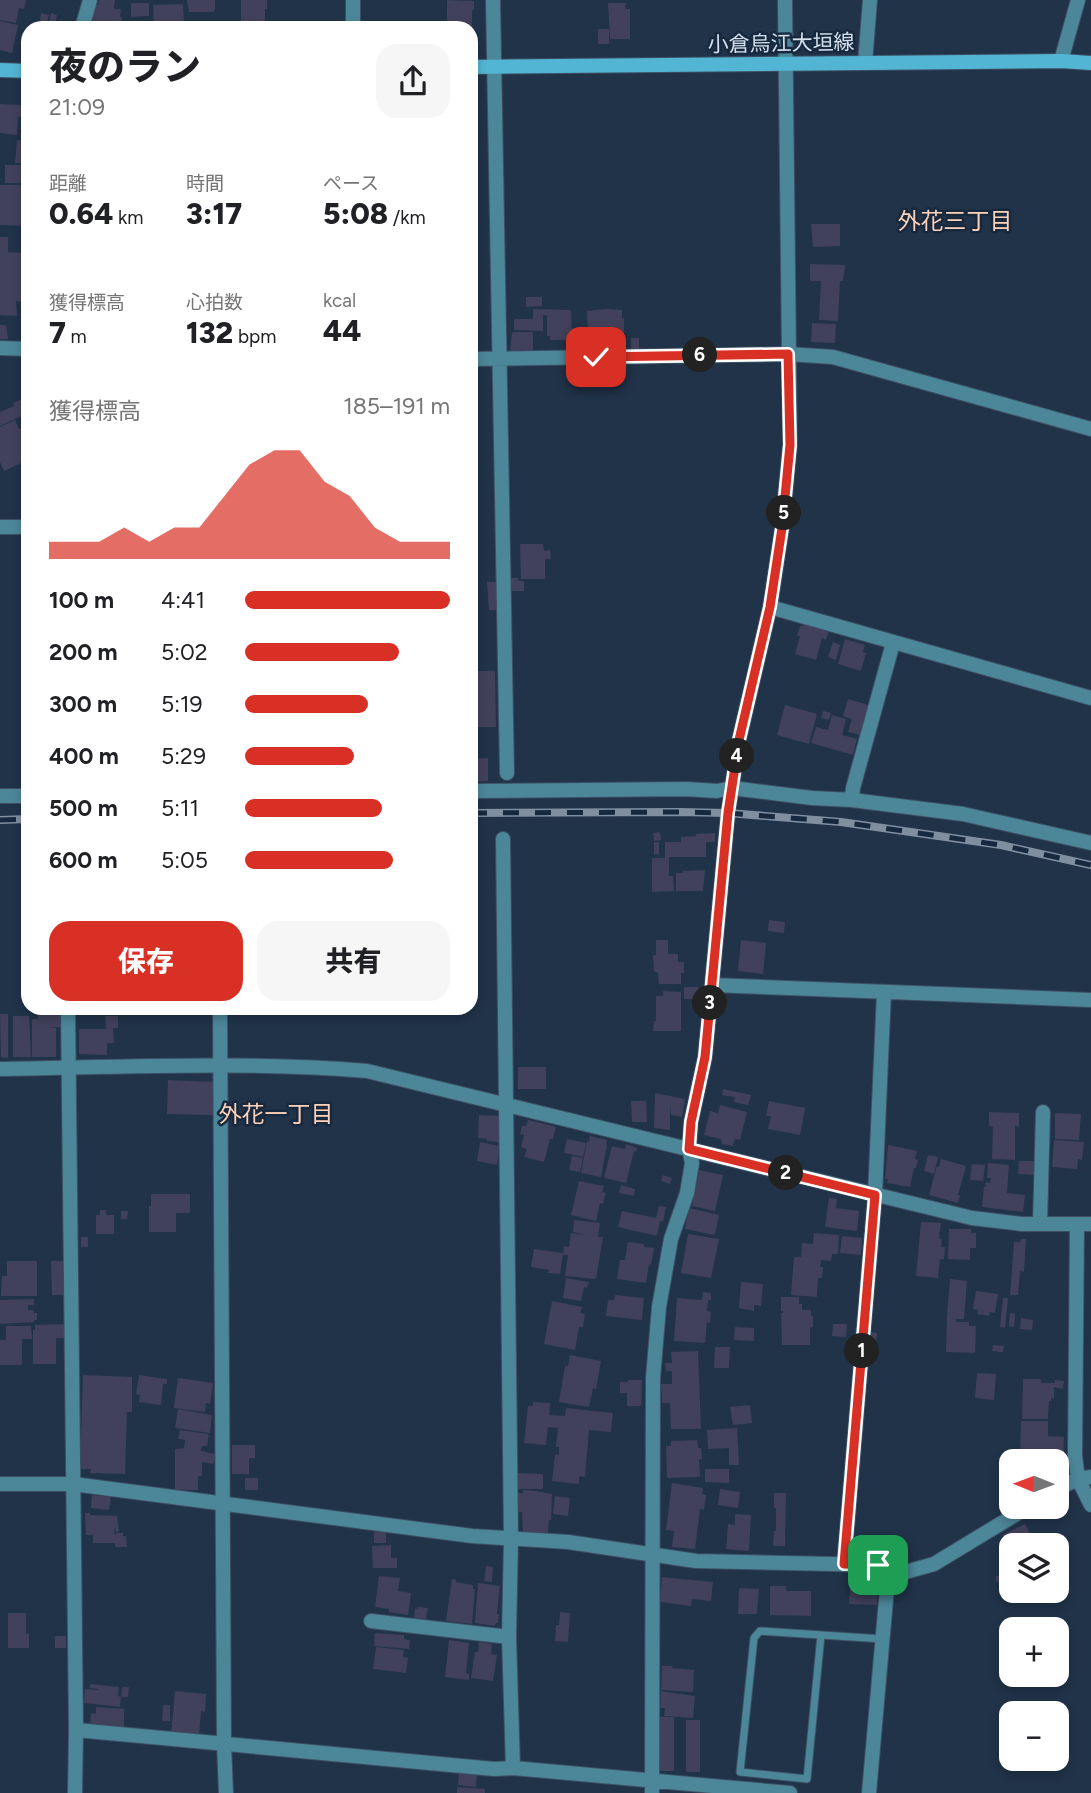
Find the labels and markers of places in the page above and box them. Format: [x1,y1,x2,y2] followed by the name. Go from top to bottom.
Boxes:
[566,327,626,387] pin
[682,338,718,372] pin: 6
[766,496,802,530] pin: 5
[720,738,754,774] pin: 4
[692,986,728,1020] pin: 3
[768,1156,804,1190] pin: 2
[844,1334,880,1368] pin: 1
[848,1535,908,1595] pin

